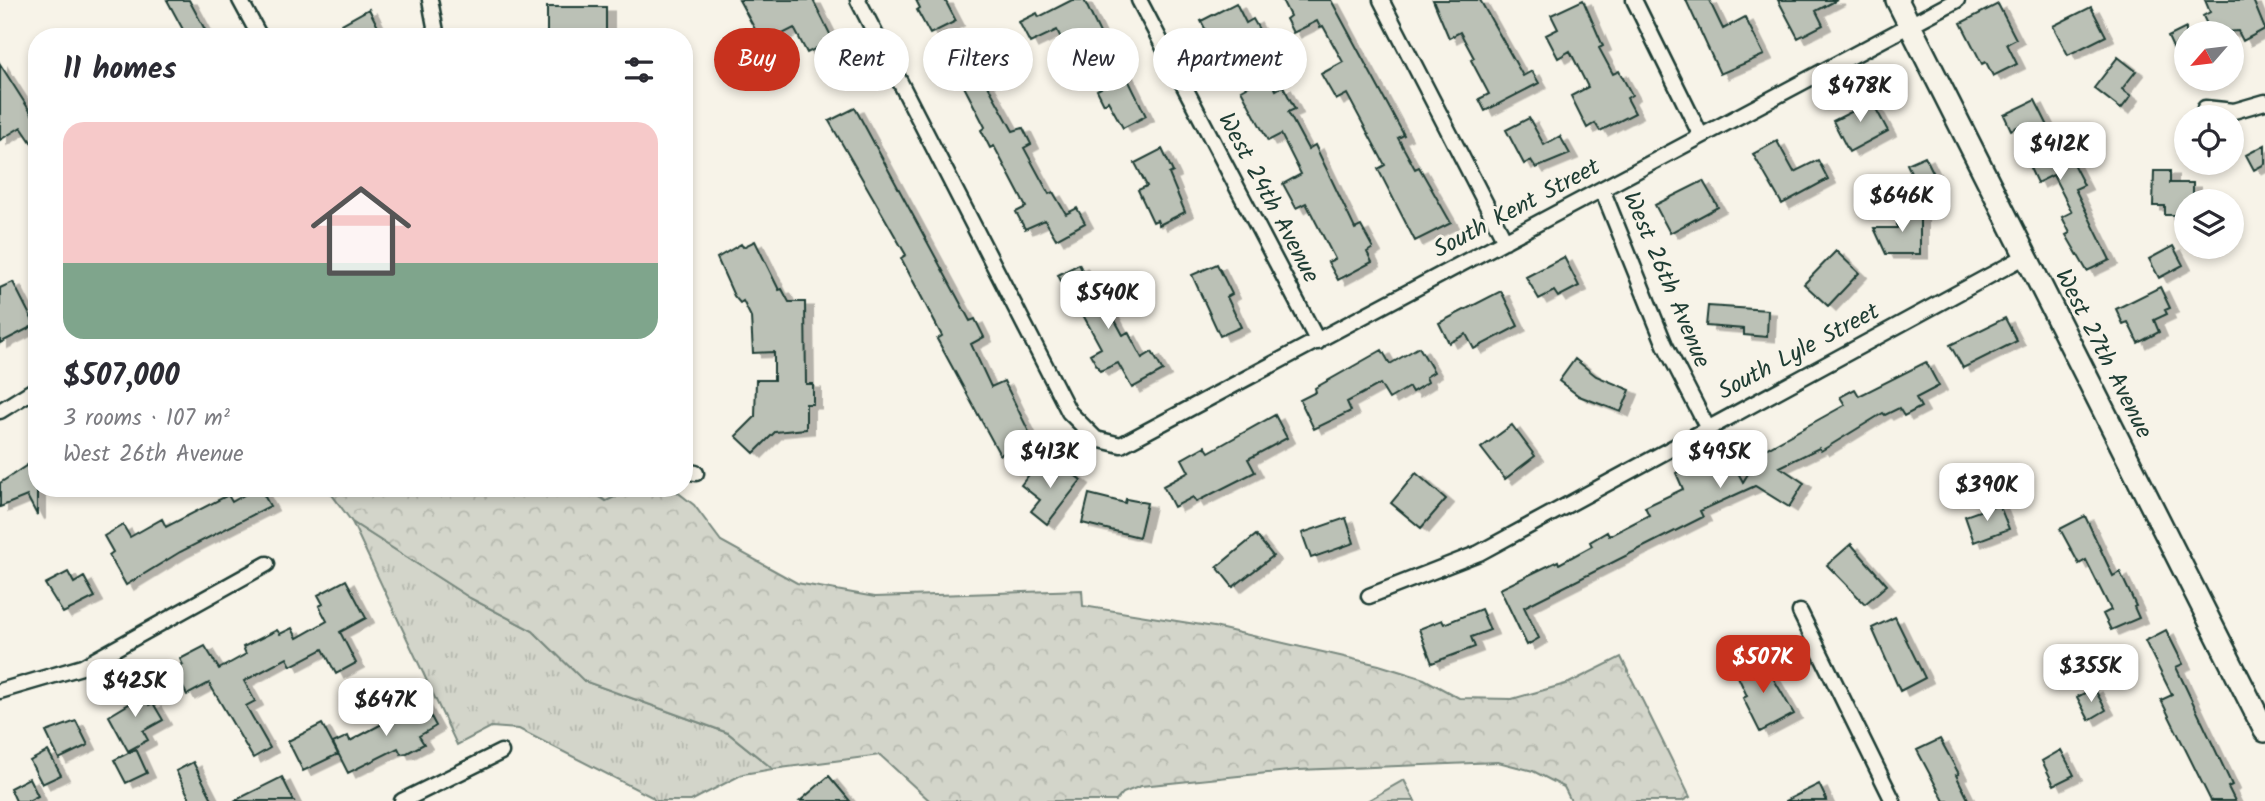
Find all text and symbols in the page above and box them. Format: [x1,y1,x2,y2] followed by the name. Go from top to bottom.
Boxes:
[2174,21,2244,91] north arrow
[2174,21,2244,259] map controls
[714,28,800,91] chip: Buy
[814,28,909,91] chip: Rent
[923,28,1033,91] chip: Filters
[1047,28,1139,91] chip: New
[1153,28,1307,91] chip: Apartment
[63,46,176,94] text: 11 homes
[620,51,658,89] icon: filters
[1811,64,1909,124] pin: $478K
[1828,69,1892,105] text: $478K
[2174,105,2244,175] button: locate
[1207,106,1330,290] street label: West 24th Avenue
[2011,122,2109,182] pin: $412K
[2030,127,2090,163] text: $412K
[1426,148,1608,270] street label: South Kent Street
[298,168,424,294] icon: home
[1853,174,1951,234] pin: $646K
[1870,179,1934,215] text: $646K
[1611,186,1721,375] street label: West 26th Avenue
[2174,189,2244,259] button: layers
[2043,262,2163,446] street label: West 27th Avenue
[1059,272,1157,331] pin: $540K
[1076,276,1140,312] text: $540K
[1711,293,1888,411] street label: South Lyle Street
[63,353,180,401] text: $507,000
[63,401,230,437] text: 3 rooms · 107 m²
[1001,430,1099,490] pin: $413K
[1671,430,1769,490] pin: $495K
[1020,435,1080,471] text: $413K
[1688,435,1752,471] text: $495K
[63,437,244,473] text: West 26th Avenue
[1938,463,2036,523] pin: $390K
[1955,468,2019,504] text: $390K
[1714,636,1812,695] pin: $507K
[1732,640,1794,676] text: $507K
[2042,644,2140,704] pin: $355K
[2059,649,2123,685] text: $355K
[86,660,184,719] pin: $425K
[102,664,168,700] text: $425K
[337,678,435,738] pin: $647K
[354,683,418,719] text: $647K

